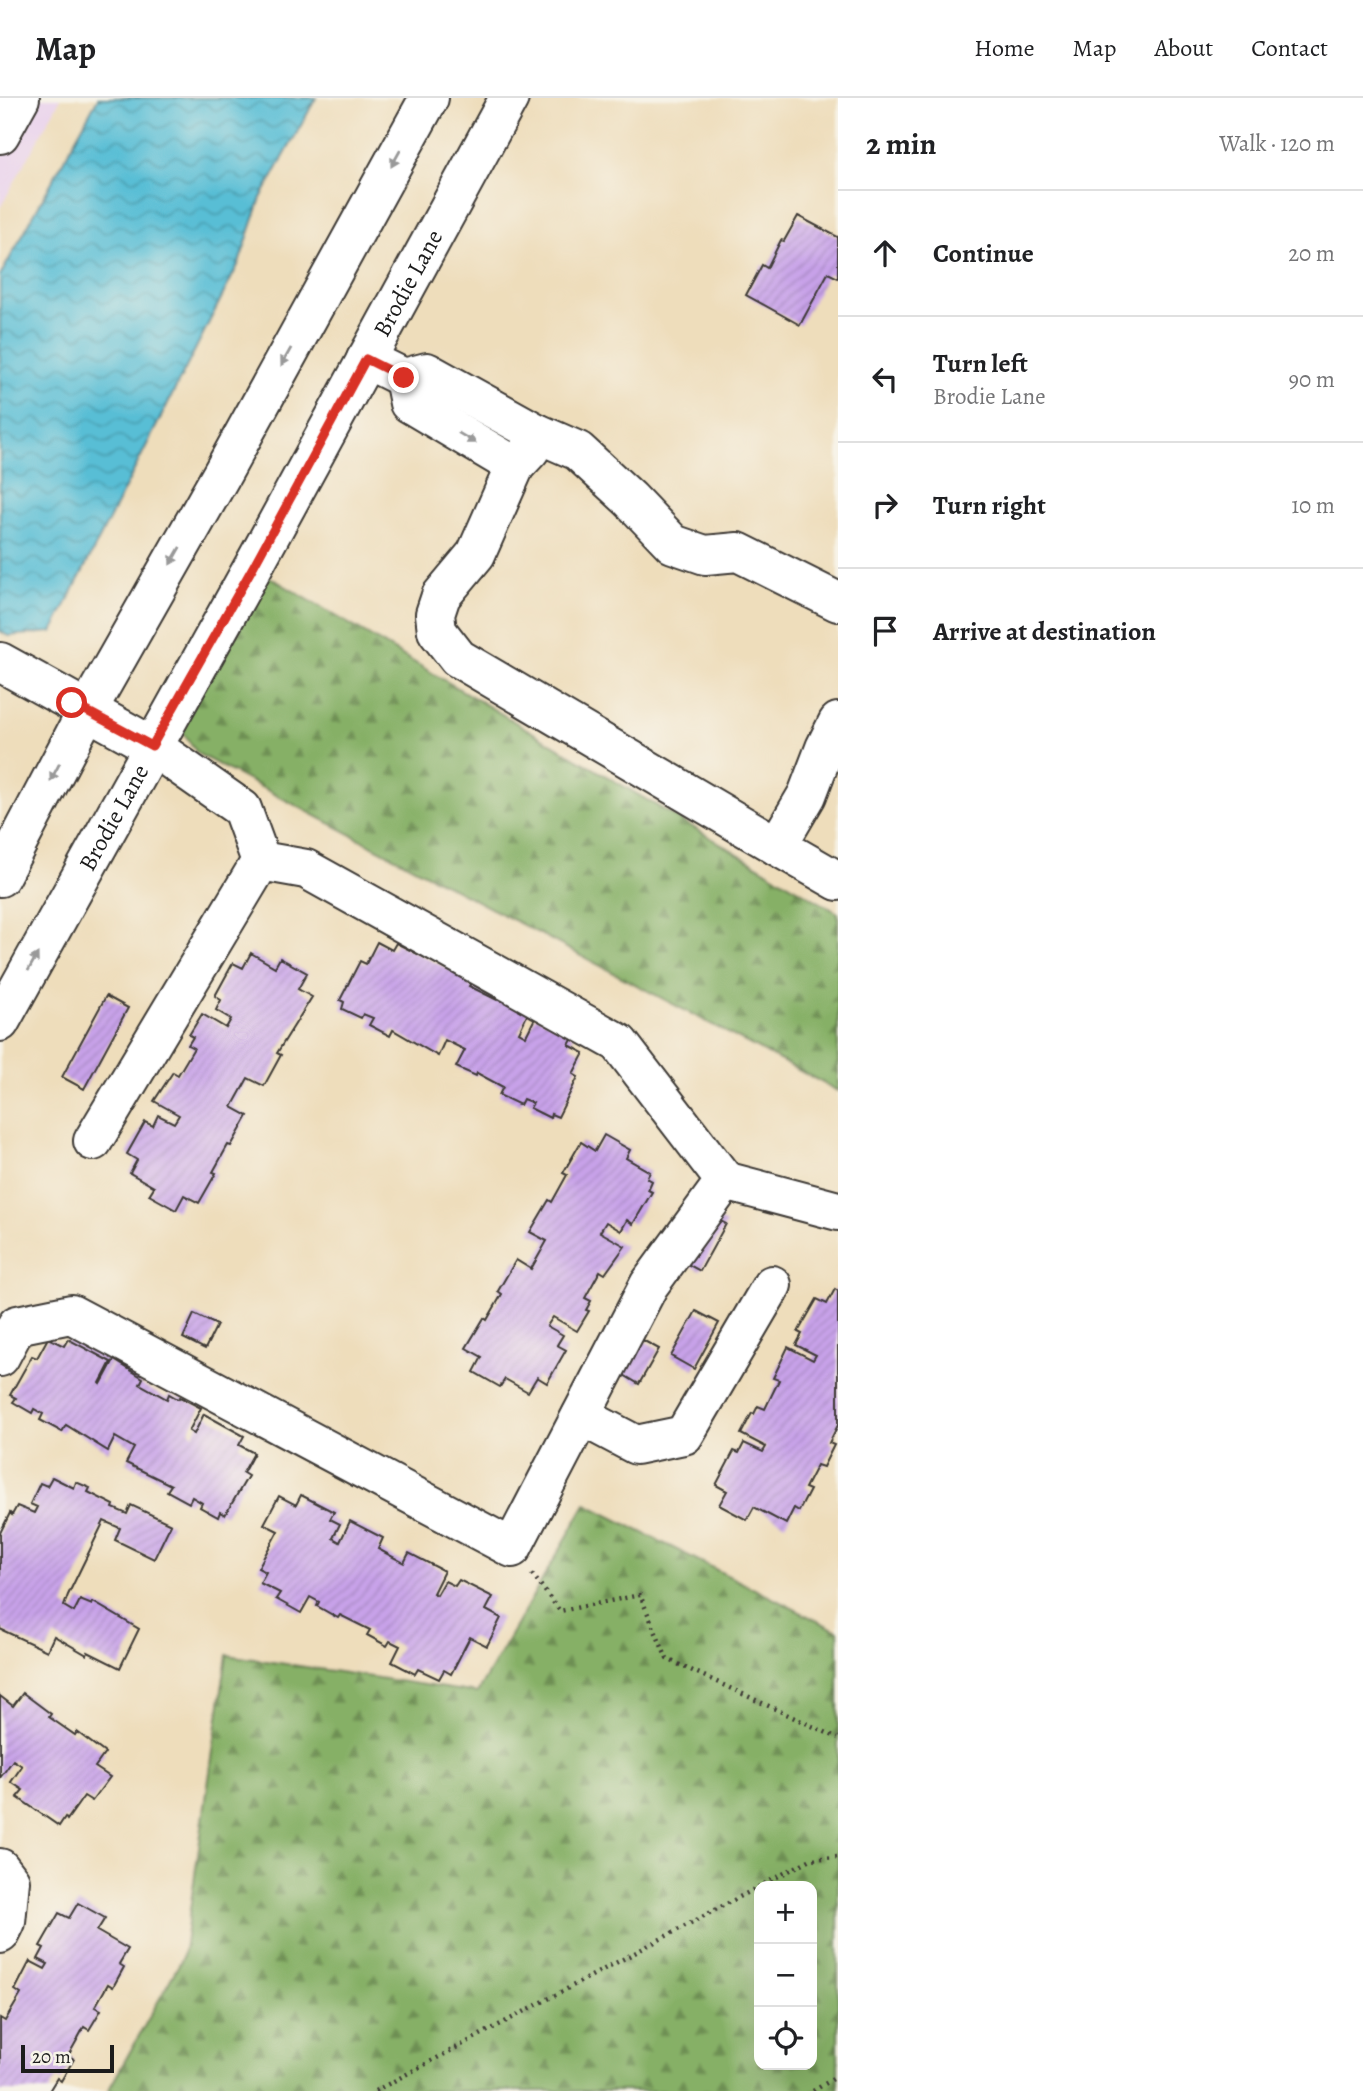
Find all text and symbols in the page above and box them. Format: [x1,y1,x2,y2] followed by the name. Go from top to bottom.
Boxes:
[35,26,96,71] text: Map
[974,32,1035,64] text: Home
[1073,32,1117,64] text: Map
[1155,32,1213,64] text: About
[1251,32,1328,64] text: Contact
[866,124,936,164] text: 2 min
[1219,128,1335,159] text: Walk · 120 m
[390,148,402,167] one-way arrow
[366,224,450,342] street label: Brodie Lane
[866,234,904,272] icon: ahead
[933,236,1034,271] text: Continue
[1288,238,1335,269] text: 20 m
[933,346,1028,381] text: Turn left
[280,347,292,367] one-way arrow
[866,360,904,398] icon: left
[388,362,419,393] route end
[1289,364,1335,395] text: 90 m
[933,381,1046,412] text: Brodie Lane
[457,431,477,443] one-way arrow
[866,486,904,524] icon: right
[933,488,1046,523] text: Turn right
[1291,490,1335,521] text: 10 m
[169,546,182,565] one-way arrow
[866,612,904,650] icon: arrive
[933,614,1156,649] text: Arrive at destination
[56,687,87,718] route start
[71,758,156,877] street label: Brodie Lane
[50,762,61,782] one-way arrow
[27,952,39,972] one-way arrow
[754,1881,817,2070] map controls
[754,1881,817,1944] button: +
[754,1944,817,2007] button: −
[754,2007,817,2070] button: locate
[21,2042,114,2074] scale bar
[32,2044,71,2070] text: 20 m

